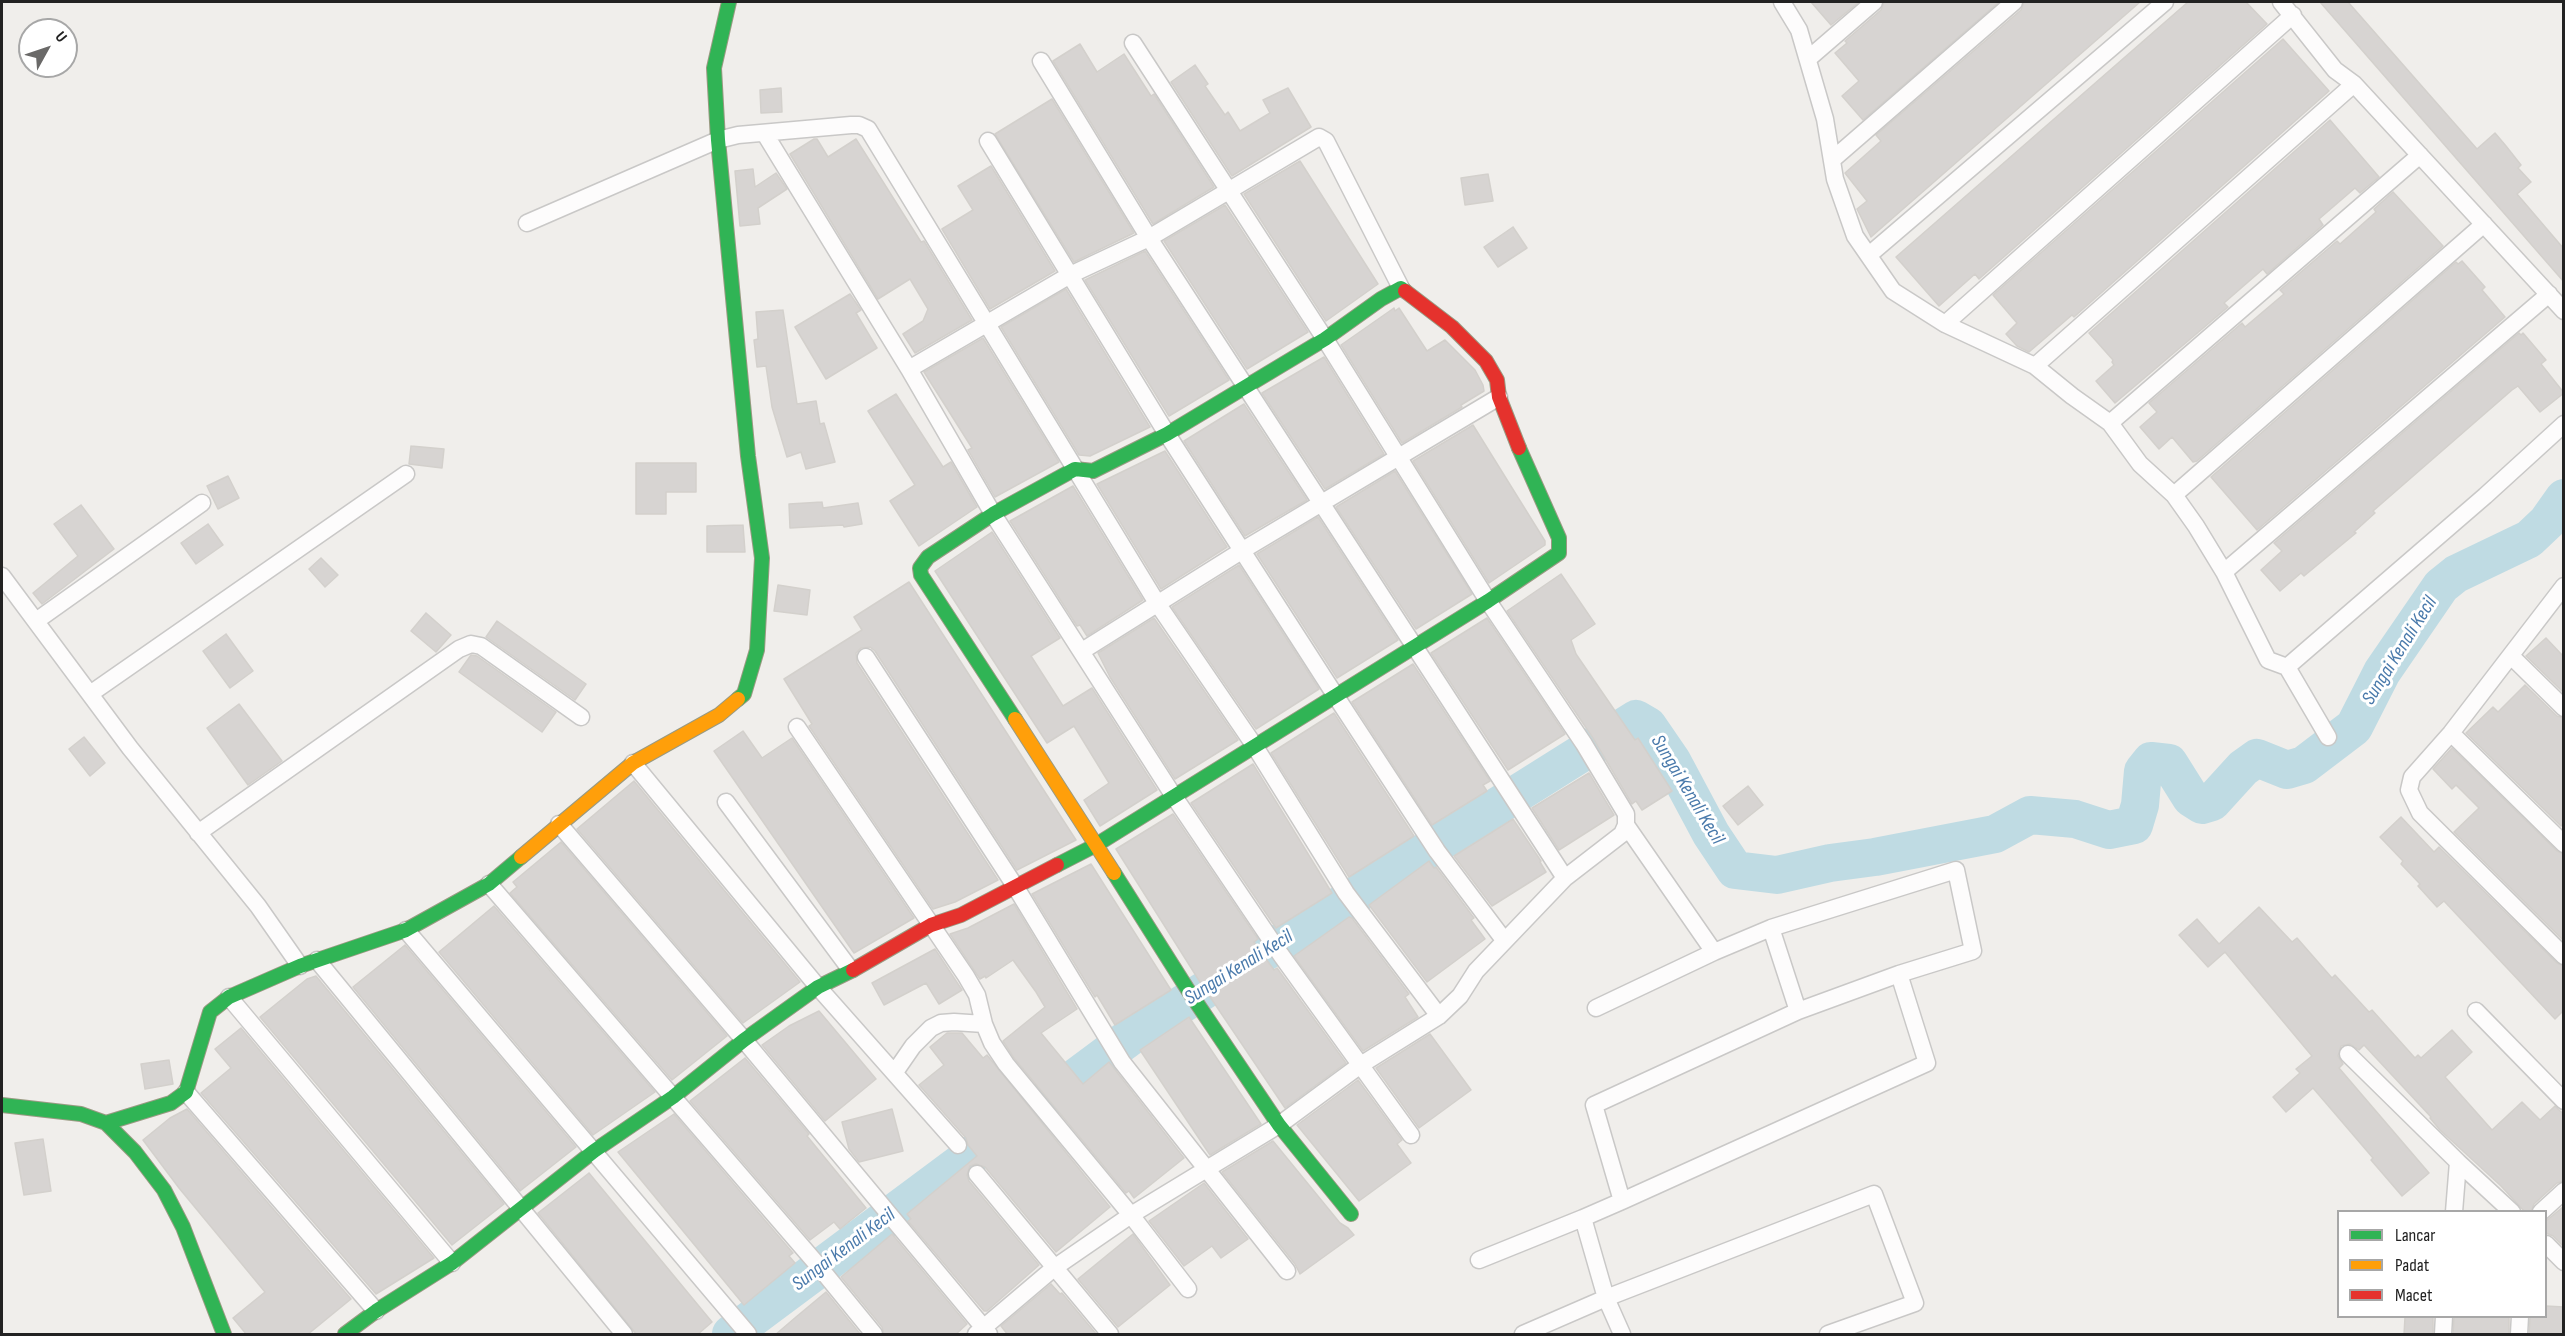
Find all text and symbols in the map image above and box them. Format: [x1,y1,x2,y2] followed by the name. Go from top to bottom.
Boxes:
[18,18,78,78] north arrow
[51,28,71,47] text: U
[2357,592,2443,710] water label: Sungai Kenali Kecil
[1645,731,1729,849] water label: Sungai Kenali Kecil
[1180,925,1298,1011] water label: Sungai Kenali Kecil
[788,1203,900,1297] water label: Sungai Kenali Kecil
[2337,1210,2547,1318] legend
[2395,1225,2435,1246] text: Lancar
[2395,1255,2429,1276] text: Padat
[2395,1285,2432,1306] text: Macet

